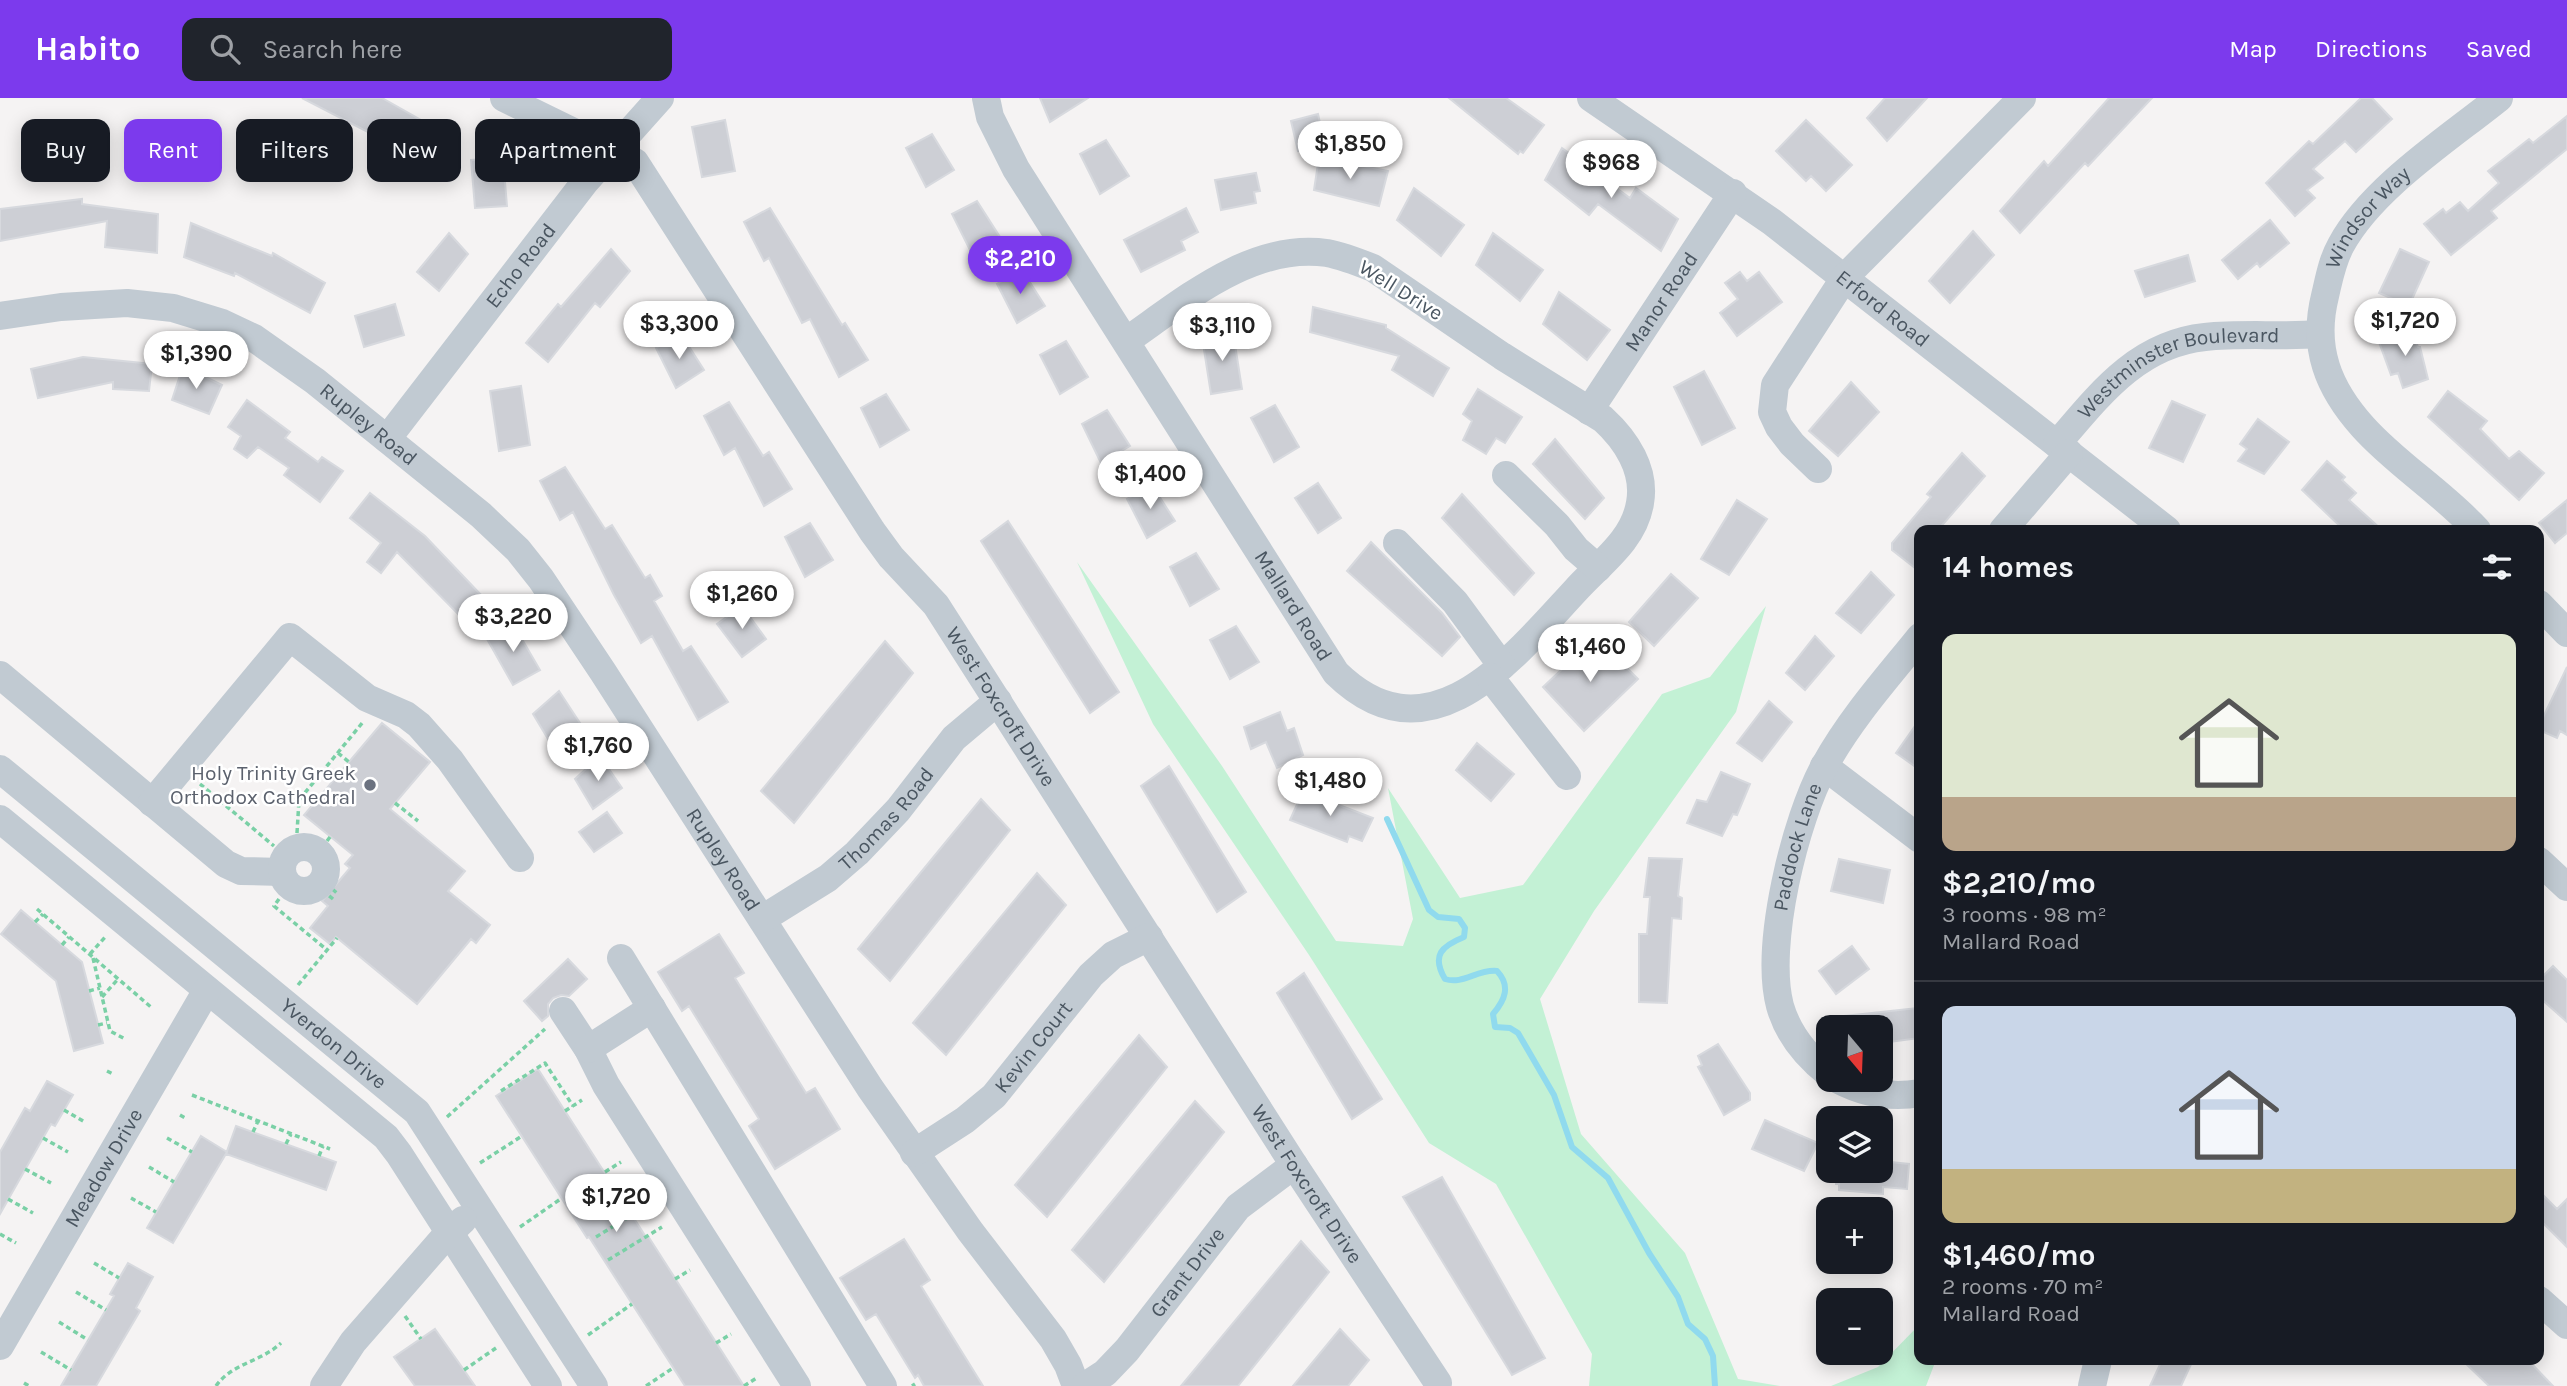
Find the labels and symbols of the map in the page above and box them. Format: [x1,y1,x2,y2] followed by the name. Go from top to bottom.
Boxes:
[1293,122,1407,181] pin: $1,850
[1570,140,1652,200] pin: $968
[2320,161,2415,272] street label: Windsor Way
[481,219,561,313] street label: Echo Road
[963,236,1077,296] pin: $2,210
[1620,247,1703,356] street label: Manor Road
[1354,255,1448,325] street label: Well Drive
[1832,265,1934,352] street label: Erford Road
[2348,299,2462,358] pin: $1,720
[622,302,736,361] pin: $3,300
[1165,303,1279,363] pin: $3,110
[2072,323,2280,423] street label: Westminster Boulevard
[139,331,253,391] pin: $1,390
[315,378,422,470] street label: Rupley Road
[1093,452,1207,511] pin: $1,400
[1249,546,1337,666] street label: Mallard Road
[685,572,799,631] pin: $1,260
[456,594,570,654] pin: $3,220
[941,622,1061,791] street label: West Foxcroft Drive
[1533,624,1647,684] pin: $1,460
[541,724,655,783] pin: $1,760
[1273,758,1387,818] pin: $1,480
[170,761,356,809] place label: Holy Trinity Greek Orthodox Cathedral
[834,763,939,875] street label: Thomas Road
[362,777,378,793] marker: Holy Trinity Greek Orthodox Cathedral
[1768,779,1827,913] street label: Paddock Lane
[681,803,765,915] street label: Rupley Road
[276,993,392,1094] street label: Yverdon Drive
[989,996,1077,1098] street label: Kevin Court
[1816,1015,1894,1092] north arrow
[1247,1100,1368,1268] street label: West Foxcroft Drive
[60,1104,147,1232] street label: Meadow Drive
[559,1174,673,1234] pin: $1,720
[1145,1223,1230,1322] street label: Grant Drive

